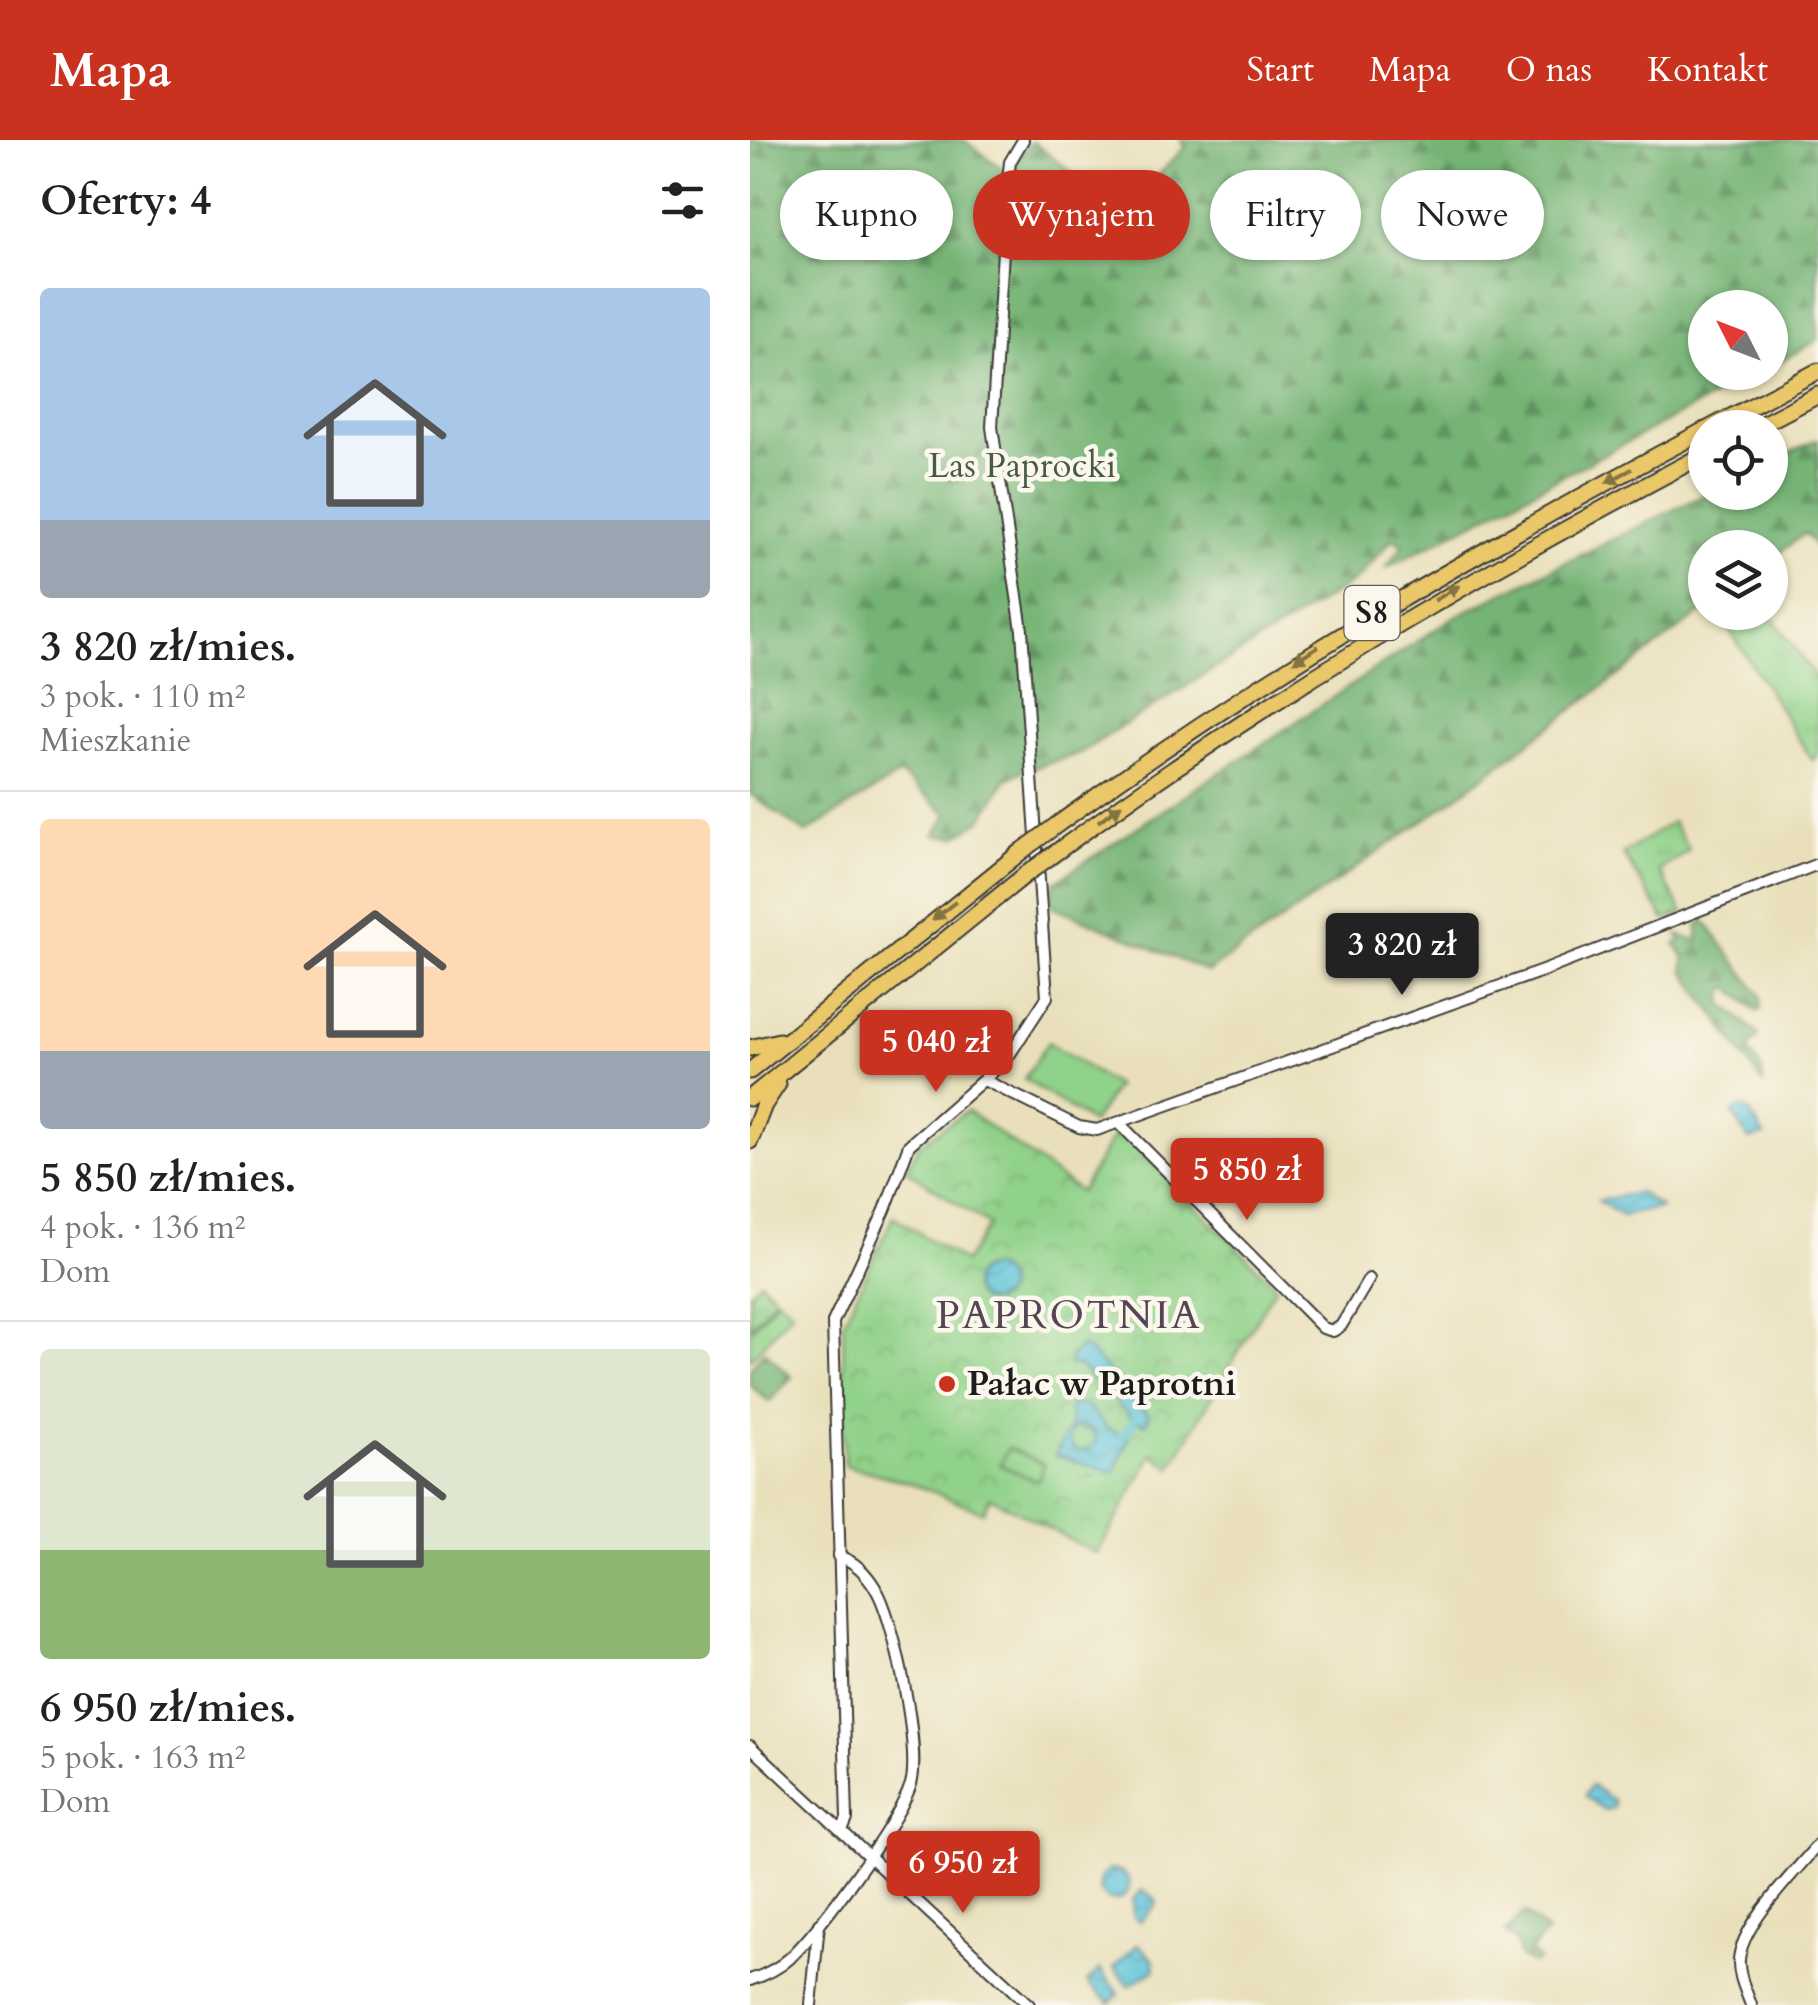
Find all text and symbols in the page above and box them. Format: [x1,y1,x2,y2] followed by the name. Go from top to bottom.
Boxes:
[50,38,172,103] text: Mapa
[1246,46,1314,94] text: Start
[1369,46,1451,94] text: Mapa
[1506,46,1592,94] text: O nas
[1647,46,1768,94] text: Kontakt
[780,170,953,260] chip: Kupno
[973,170,1190,260] chip: Wynajem
[1210,170,1361,260] chip: Filtry
[1381,170,1544,260] chip: Nowe
[40,172,211,229] text: Oferty: 4
[655,173,710,228] icon: filters
[1688,290,1788,390] north arrow
[1688,290,1788,630] map controls
[285,353,465,533] icon: home
[1688,410,1788,510] button: locate
[928,442,1116,490] park label: Las Paprocki
[1604,467,1633,484] one-way arrow
[1688,530,1788,630] button: layers
[1433,585,1461,602] one-way arrow
[1344,586,1400,640] road number: S8
[40,618,296,675] text: 3 820 zł/mies.
[1292,644,1320,662] one-way arrow
[40,675,245,719] text: 3 pok. · 110 m²
[40,719,191,763] text: Mieszkanie
[1097,803,1123,823] one-way arrow
[285,884,465,1064] icon: home
[931,900,957,920] one-way arrow
[1299,913,1505,998] pin: 3 820 zł
[1348,923,1456,967] text: 3 820 zł
[833,1010,1039,1095] pin: 5 040 zł
[882,1020,990,1064] text: 5 040 zł
[1144,1138,1350,1223] pin: 5 850 zł
[1193,1148,1301,1192] text: 5 850 zł
[40,1149,296,1206] text: 5 850 zł/mies.
[40,1206,245,1250] text: 4 pok. · 136 m²
[40,1250,110,1294] text: Dom
[936,1288,1202,1343] district label: PAPROTNIA
[967,1360,1237,1408] place label: Pałac w Paprotni
[936,1373,958,1395] marker: Pałac w Paprotni
[285,1414,465,1594] icon: home
[40,1679,296,1736] text: 6 950 zł/mies.
[40,1736,245,1780] text: 5 pok. · 163 m²
[40,1780,110,1824] text: Dom
[860,1831,1066,1916] pin: 6 950 zł
[909,1841,1017,1885] text: 6 950 zł

